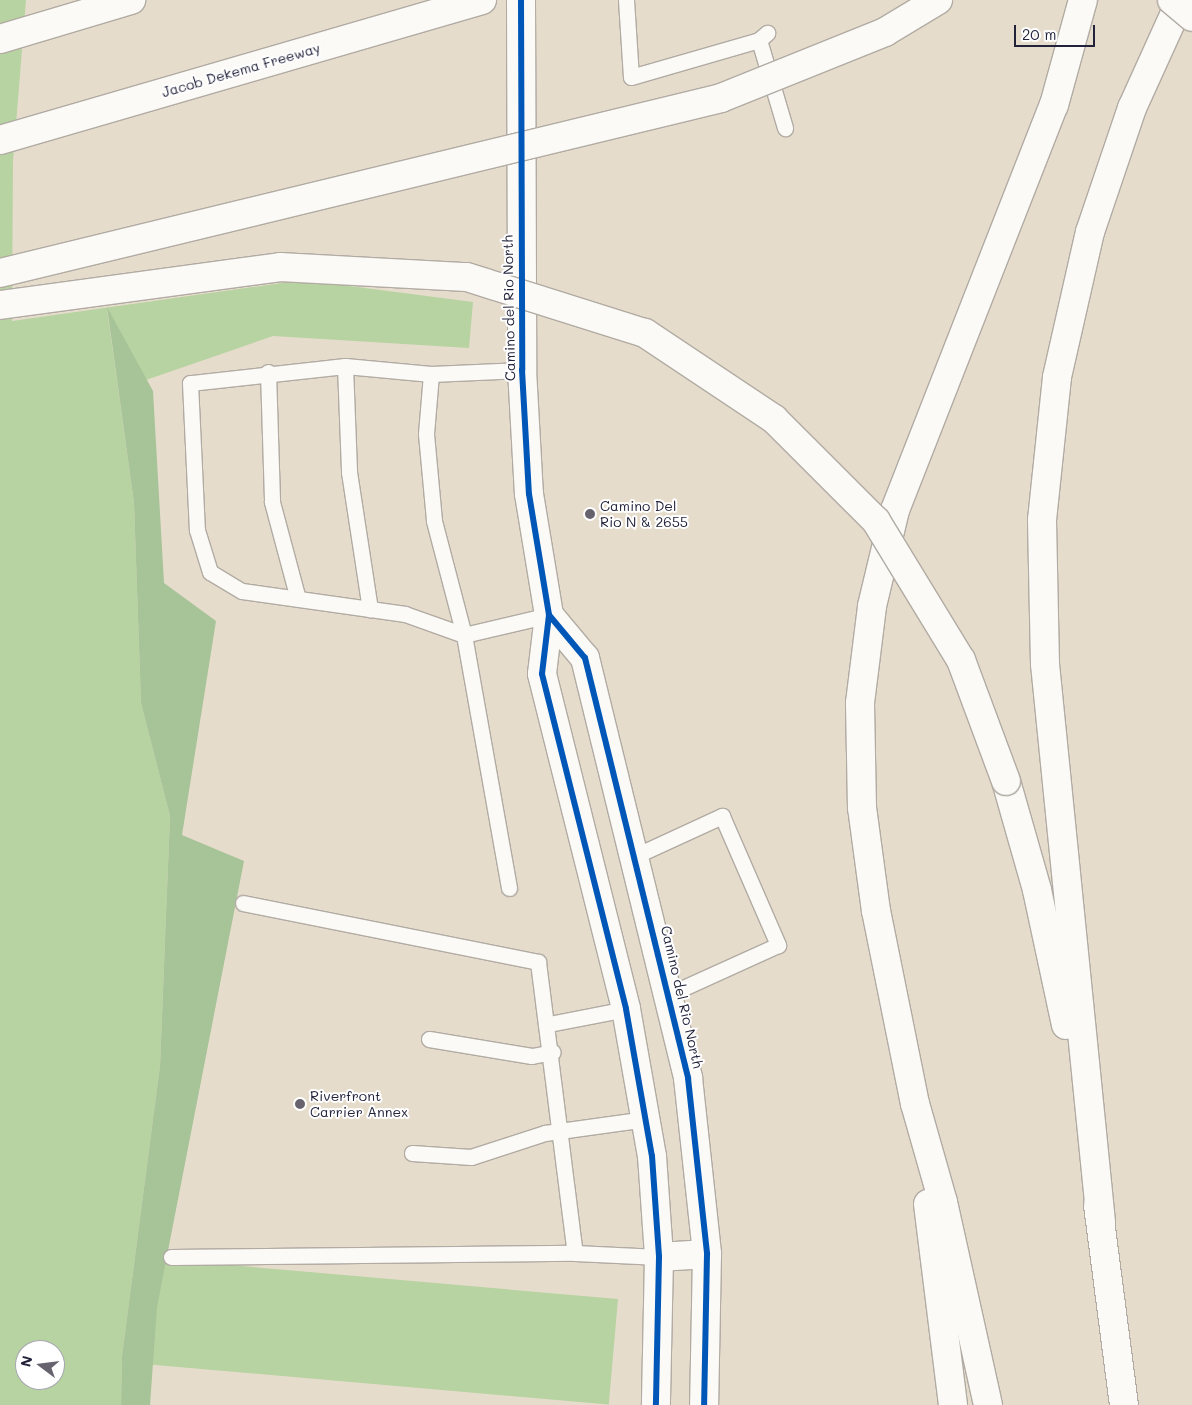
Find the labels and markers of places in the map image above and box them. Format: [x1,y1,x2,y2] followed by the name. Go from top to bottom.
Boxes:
[600,498,688,530] place label: Camino Del Rio N & 2655
[584,508,596,520] marker: Camino Del Rio N & 2655
[310,1088,408,1120] place label: Riverfront Carrier Annex
[294,1098,306,1110] marker: Riverfront Carrier Annex

